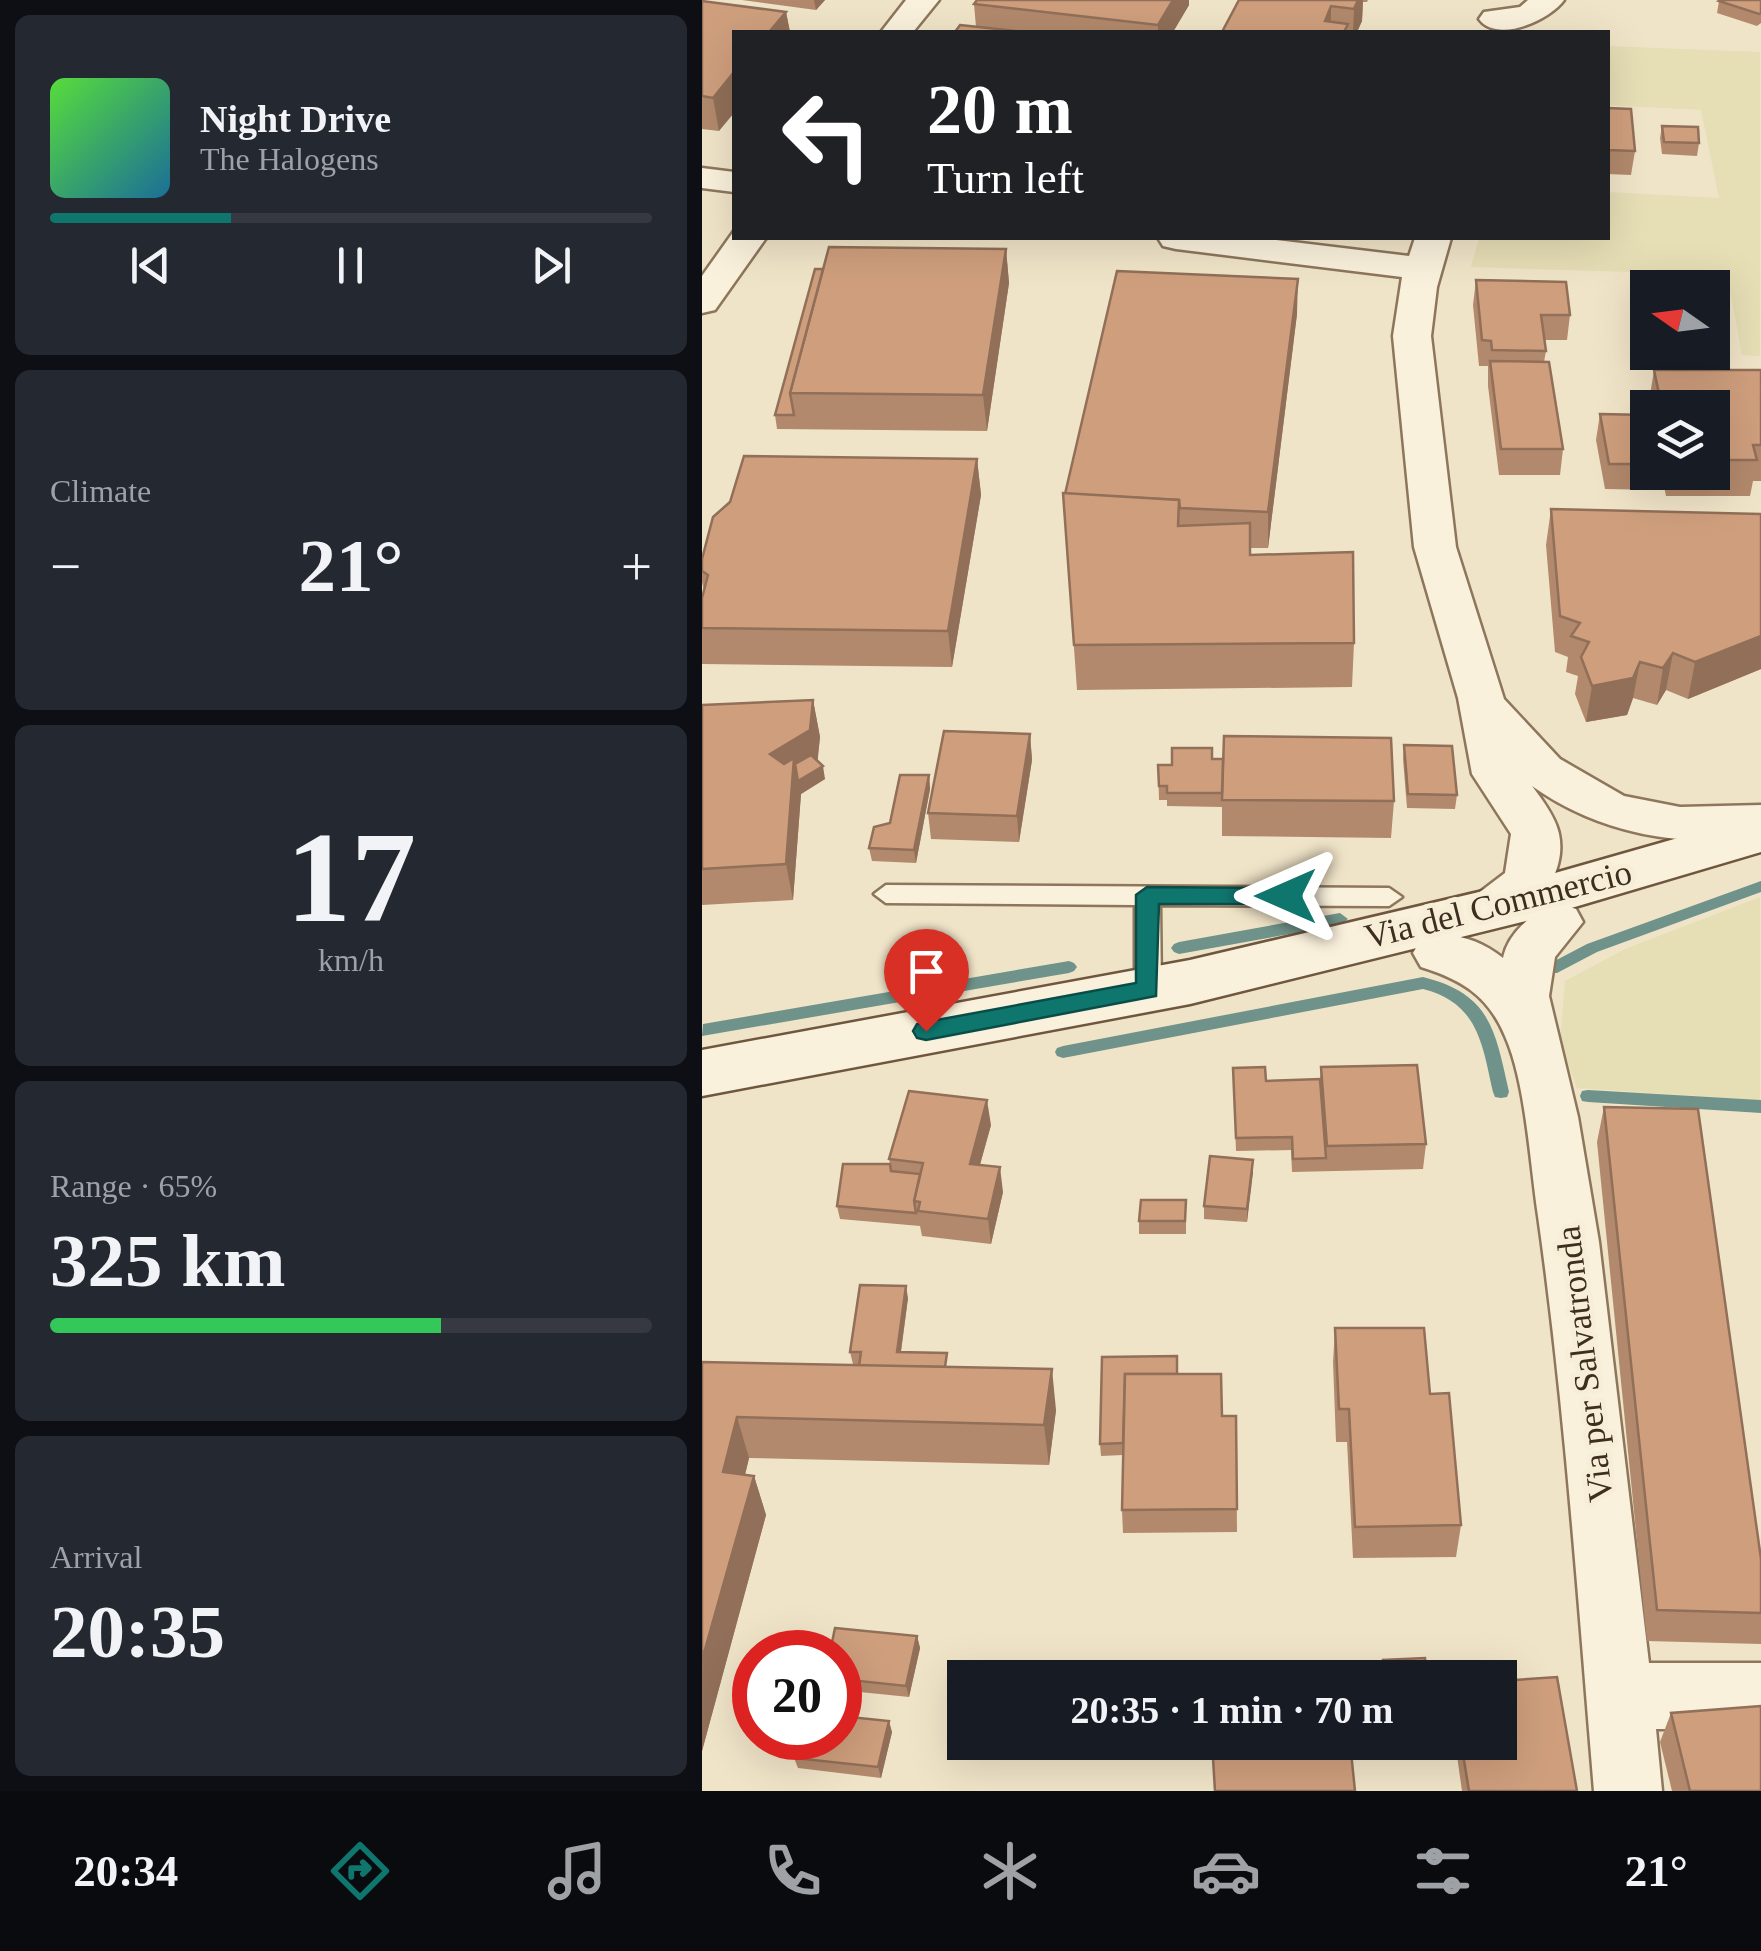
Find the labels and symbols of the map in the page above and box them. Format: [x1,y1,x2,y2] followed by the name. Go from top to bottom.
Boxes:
[1630,270,1730,370] north arrow
[1234,844,1338,948] position arrow
[1361,852,1636,957] street label: Via del Commercio
[884,929,969,1032] pin
[1548,1223,1621,1504] street label: Via per Salvatronda
[732,1630,862,1760] speed limit sign: 20

